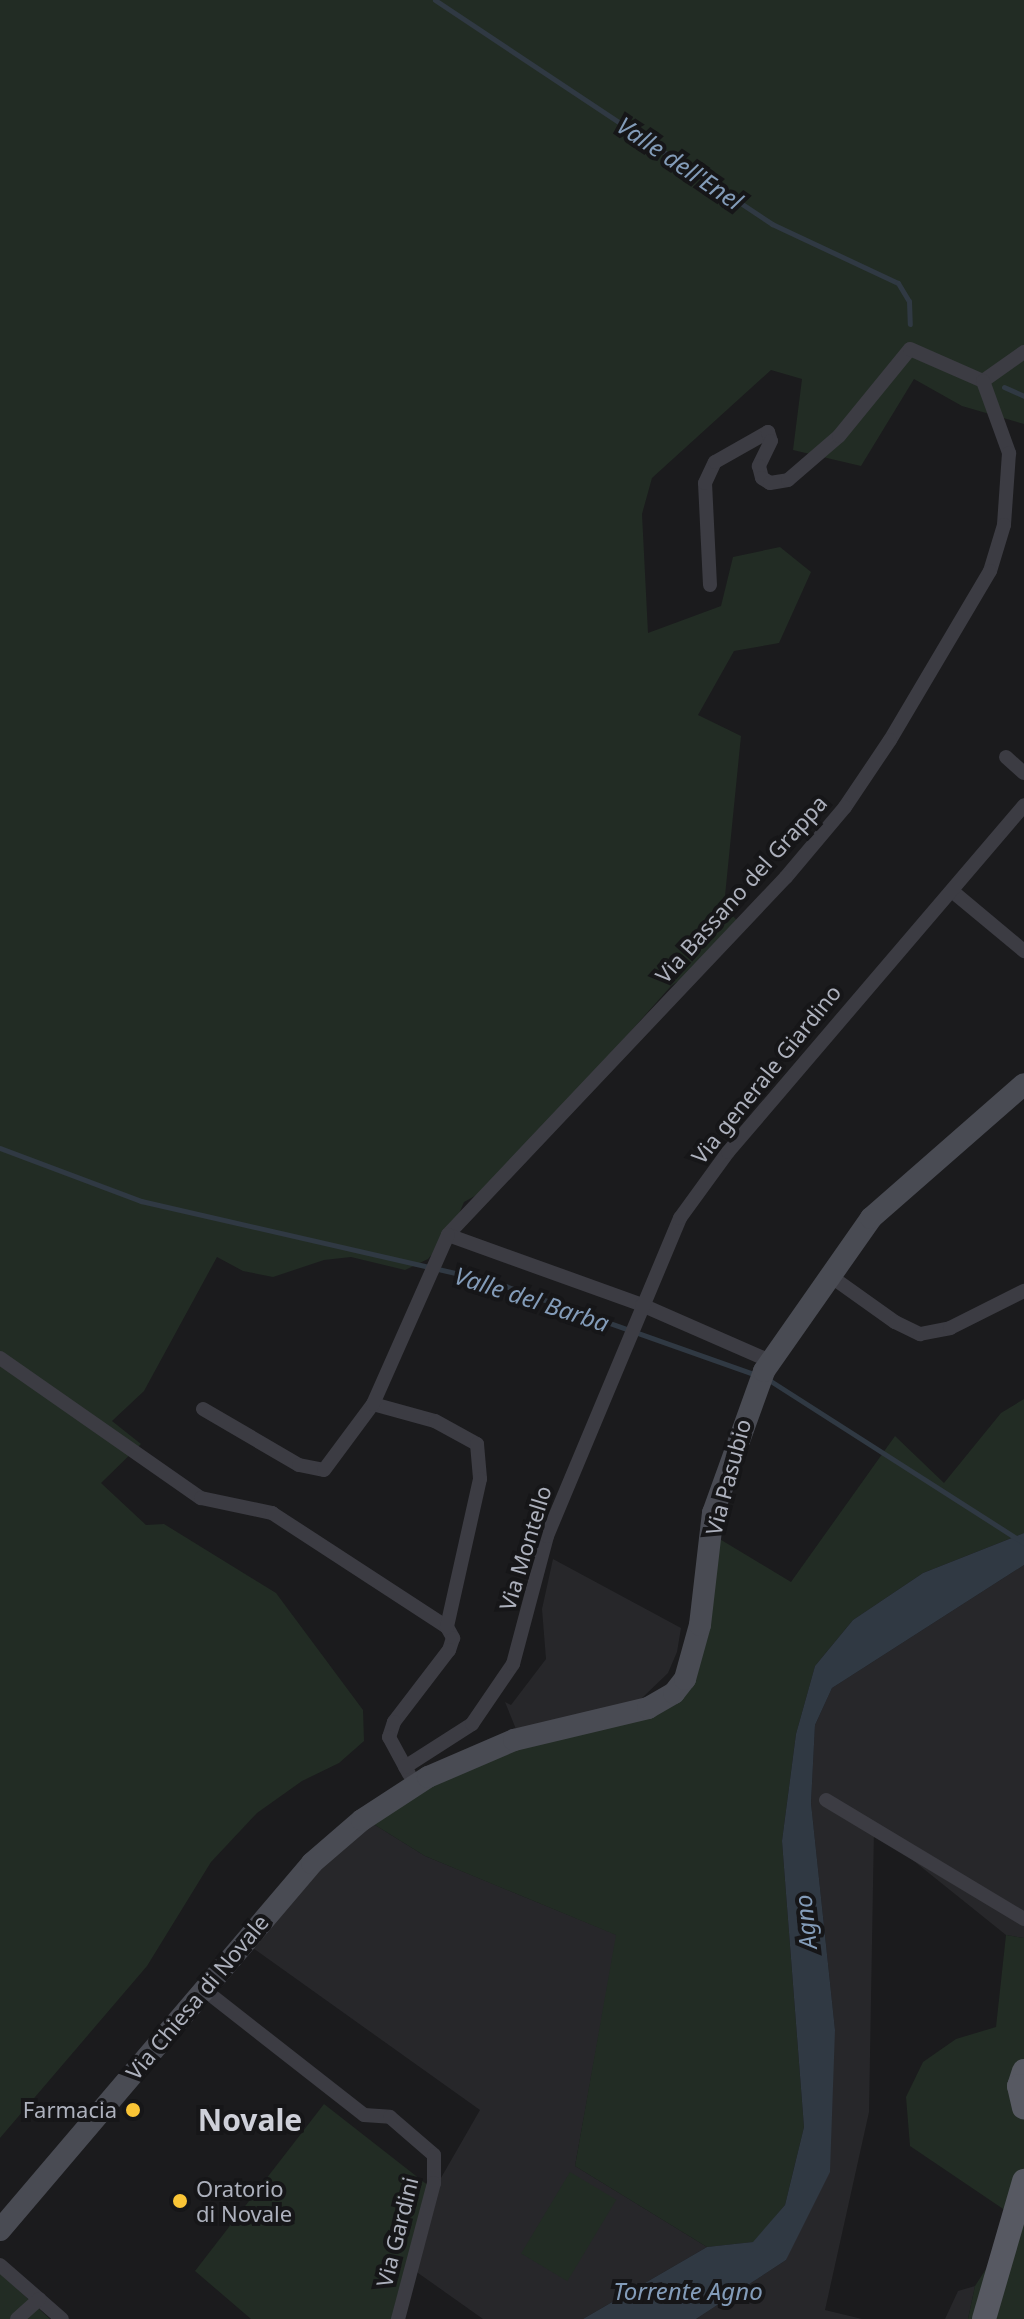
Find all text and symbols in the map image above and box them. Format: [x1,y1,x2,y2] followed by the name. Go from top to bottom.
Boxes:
[612,111,748,215] water label: Valle dell'Enel
[650,790,832,988] street label: Via Bassano del Grappa
[686,979,846,1169] street label: Via generale Giardino
[451,1261,613,1337] water label: Valle del Barba
[700,1416,756,1538] street label: Via Pasubio
[494,1483,556,1613] street label: Via Montello
[788,1893,822,1951] water label: Agno
[120,1909,274,2085] street label: Via Chiesa di Novale
[23,2097,117,2123] place label: Farmacia
[124,2101,142,2119] marker: Farmacia
[198,2102,302,2138] district label: Novale
[371,2174,423,2290] street label: Via Gardini
[196,2175,292,2226] place label: Oratorio di Novale
[171,2192,189,2210] marker: Oratorio di Novale
[613,2277,763,2305] water label: Torrente Agno

